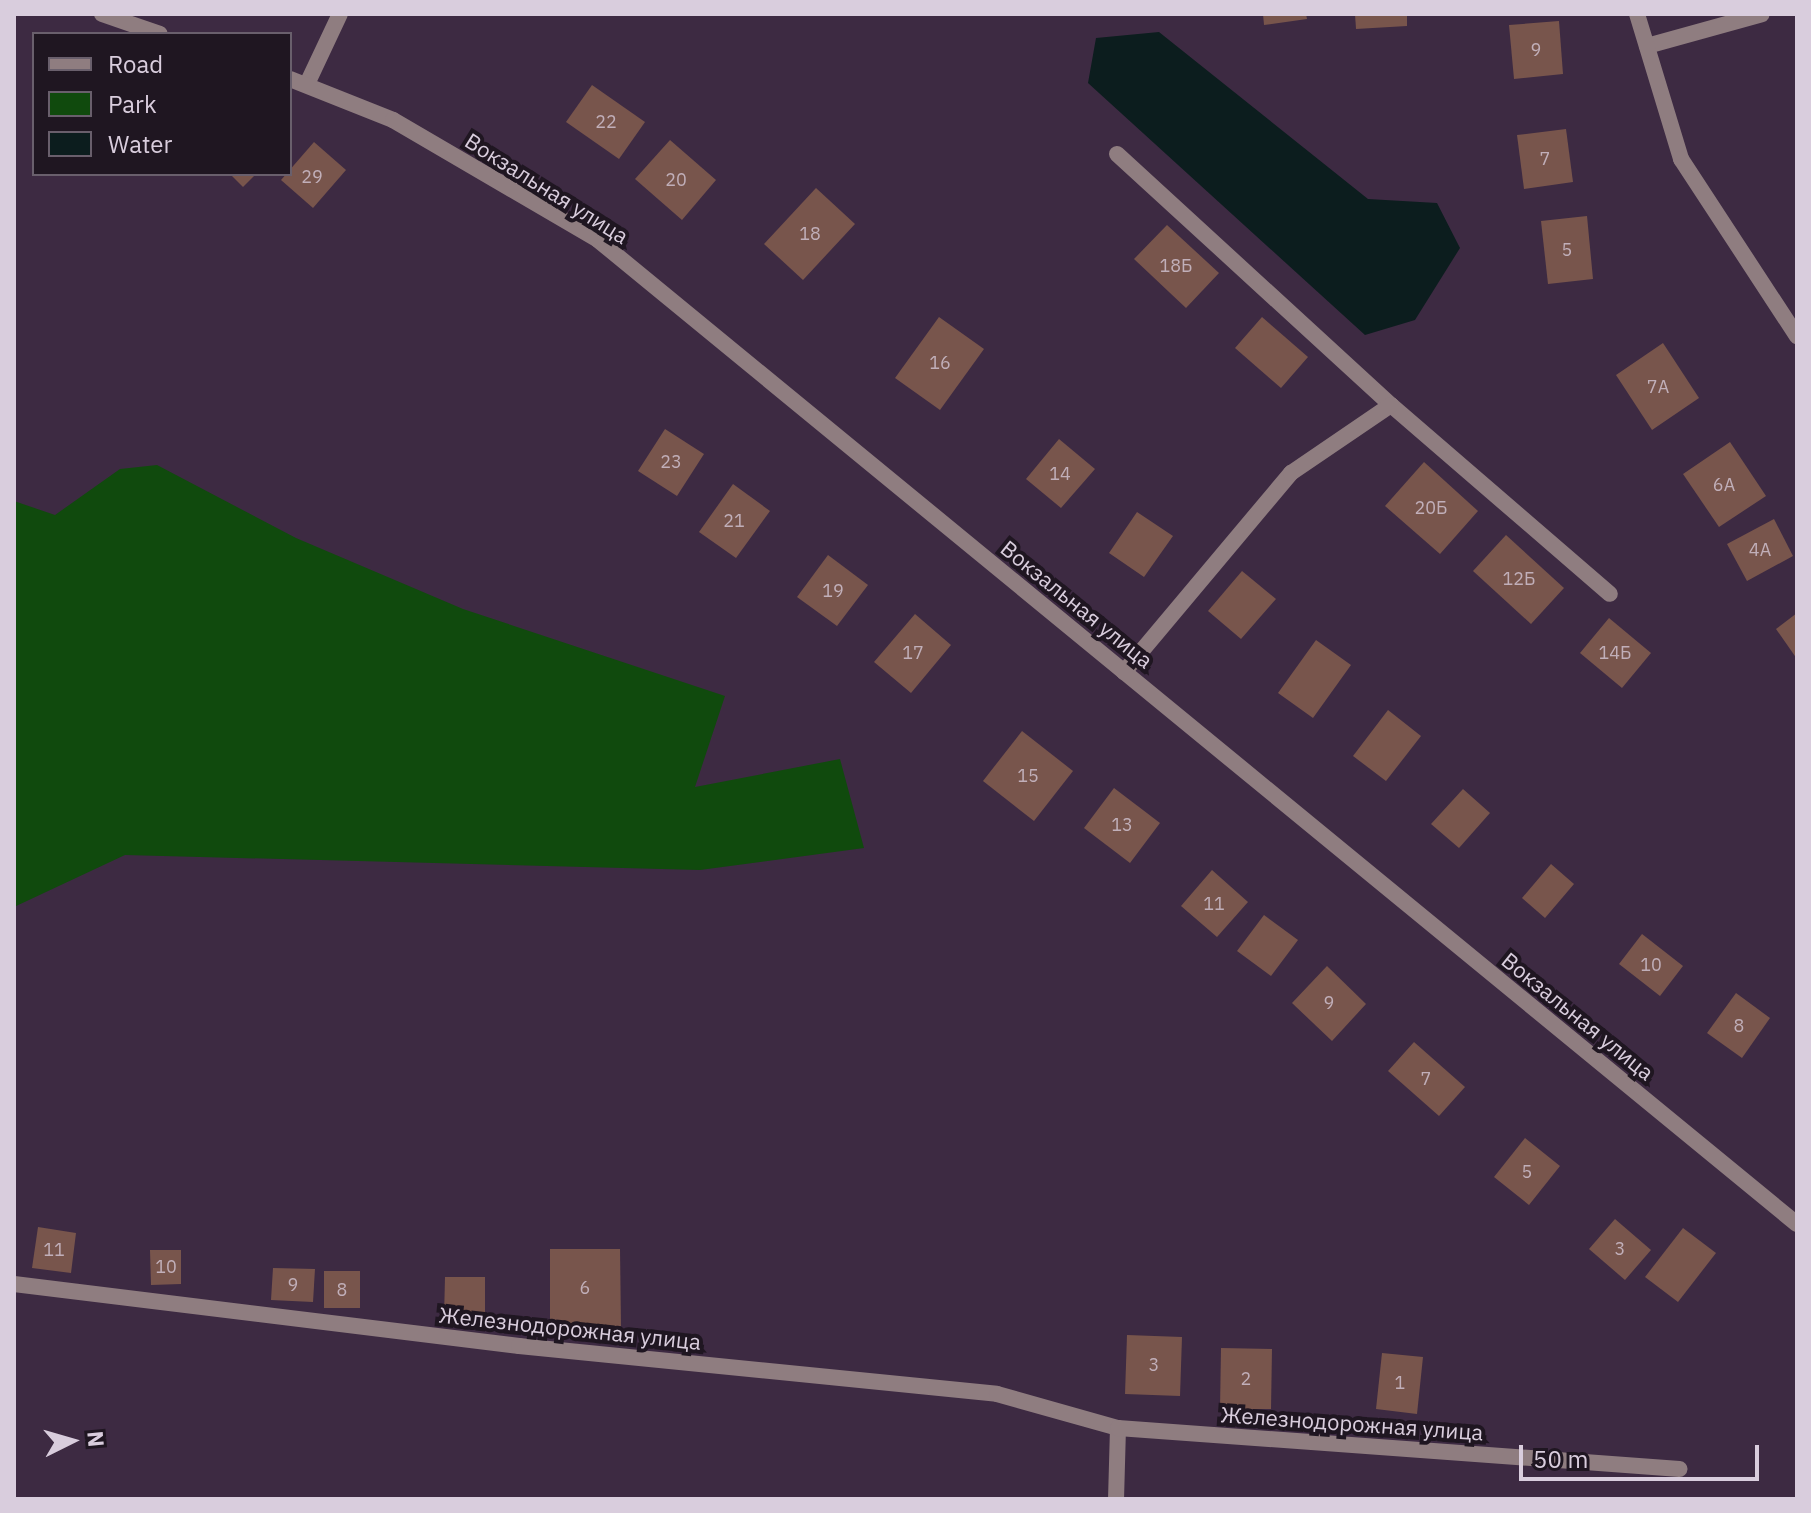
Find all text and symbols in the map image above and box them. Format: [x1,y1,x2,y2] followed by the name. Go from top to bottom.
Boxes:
[32,32,292,176] legend
[1531,39,1541,61] house number: 9
[108,48,163,80] text: Road
[108,88,157,120] text: Park
[595,111,617,133] house number: 22
[460,127,634,249] street label: Вокзальная улица
[108,128,172,160] text: Water
[1540,148,1550,170] house number: 7
[301,166,323,188] house number: 29
[665,169,687,191] house number: 20
[799,223,821,245] house number: 18
[1562,239,1572,261] house number: 5
[1159,255,1193,277] house number: 18Б
[929,352,951,374] house number: 16
[1647,376,1669,398] house number: 7А
[660,451,682,473] house number: 23
[1049,463,1071,485] house number: 14
[1713,474,1735,496] house number: 6А
[1414,497,1448,519] house number: 20Б
[723,510,745,532] house number: 21
[996,535,1158,673] street label: Вокзальная улица
[1749,539,1771,561] house number: 4А
[1502,568,1536,590] house number: 12Б
[822,580,844,602] house number: 19
[902,642,924,664] house number: 17
[1598,642,1632,664] house number: 14Б
[1017,765,1039,787] house number: 15
[1111,814,1133,836] house number: 13
[1203,893,1225,915] house number: 11
[1497,947,1659,1085] street label: Вокзальная улица
[1640,954,1662,976] house number: 10
[1324,992,1334,1014] house number: 9
[1734,1015,1744,1037] house number: 8
[1421,1068,1431,1090] house number: 7
[1522,1161,1532,1183] house number: 5
[1615,1238,1625,1260] house number: 3
[43,1239,65,1261] house number: 11
[155,1256,177,1278] house number: 10
[288,1274,298,1296] house number: 9
[580,1277,590,1299] house number: 6
[337,1279,347,1301] house number: 8
[438,1301,702,1355] street label: Железнодорожная улица
[1149,1354,1159,1376] house number: 3
[1241,1368,1251,1390] house number: 2
[1395,1372,1405,1394] house number: 1
[32,1401,112,1481] north arrow
[1220,1401,1484,1445] street label: Железнодорожная улица
[1523,1429,1763,1479] scale bar
[81,1430,112,1448] text: N
[1533,1443,1588,1475] text: 50 m

